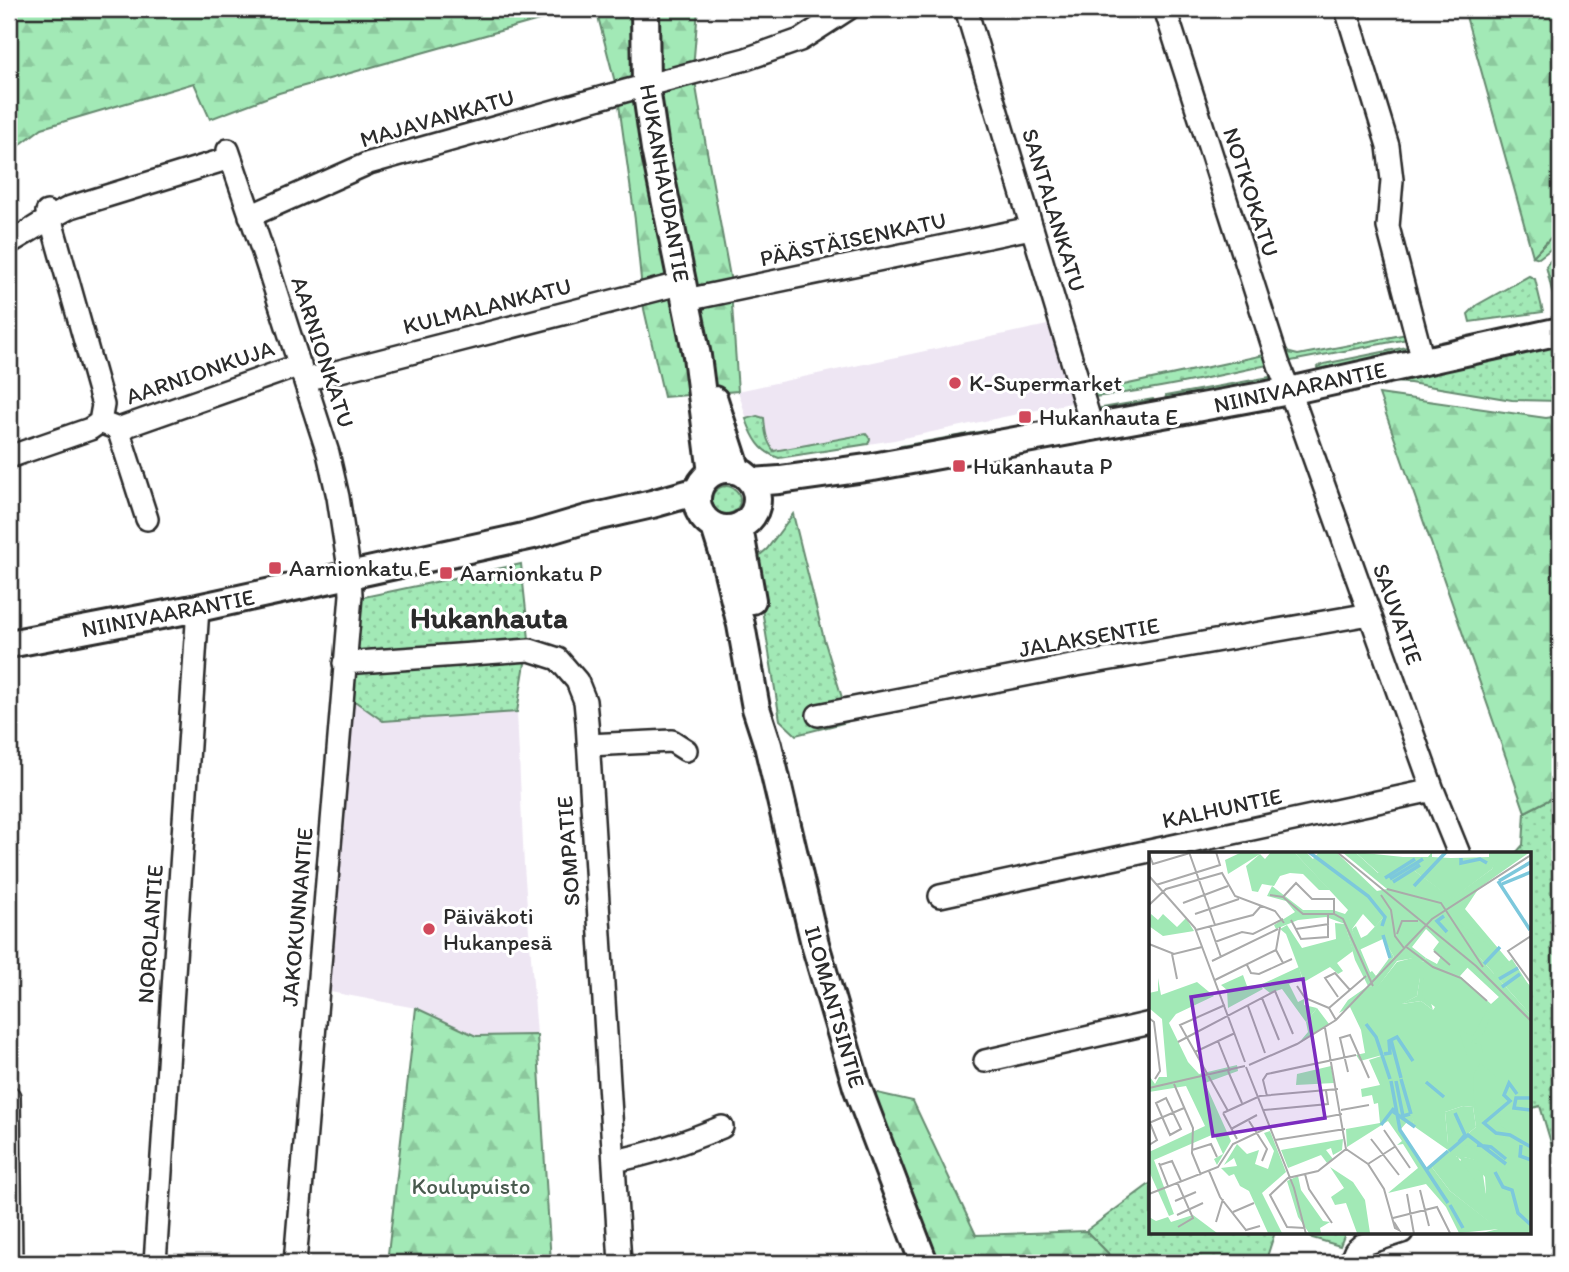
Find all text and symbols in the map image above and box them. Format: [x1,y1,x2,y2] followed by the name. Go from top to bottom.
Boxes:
[634,82,696,284] street label: HUKANHAUDANTIE
[357,83,517,153] street label: MAJAVANKATU
[1217,124,1285,260] street label: NOTKOKATU
[1016,125,1092,295] street label: SANTALANKATU
[757,206,949,272] street label: PÄÄSTÄISENKATU
[400,272,574,340] street label: KULMALANKATU
[285,273,361,431] street label: AARNIONKATU
[122,333,278,410] street label: AARNIONKUJA
[1211,355,1389,419] street label: NIINIVAARANTIE
[969,369,1122,397] place label: K-Supermarket
[947,375,963,391] marker: K-Supermarket
[1039,403,1178,431] place label: Hukanhauta E
[1017,409,1033,425] marker: Hukanhauta E
[973,452,1112,480] place label: Hukanhauta P
[951,458,967,474] marker: Hukanhauta P
[289,554,431,582] place label: Aarnionkatu E
[460,559,602,587] place label: Aarnionkatu P
[267,560,283,576] marker: Aarnionkatu E
[1367,560,1429,668] street label: SAUVATIE
[438,565,454,581] marker: Aarnionkatu P
[79,582,257,644] street label: NIINIVAARANTIE
[410,599,568,636] district label: Hukanhauta
[1017,611,1162,663] street label: JALAKSENTIE
[1159,782,1285,834] street label: KALHUNTIE
[550,795,586,907] street label: SOMPATIE
[275,826,319,1008] street label: JAKOKUNNANTIE
[1149,852,1530,1234] inset map
[131,863,169,1004] street label: NOROLANTIE
[443,902,553,956] place label: Päiväkoti Hukanpesä
[421,921,437,937] marker: Päiväkoti Hukanpesä
[799,923,872,1091] street label: ILOMANTSINTIE
[412,1172,530,1200] park label: Koulupuisto

